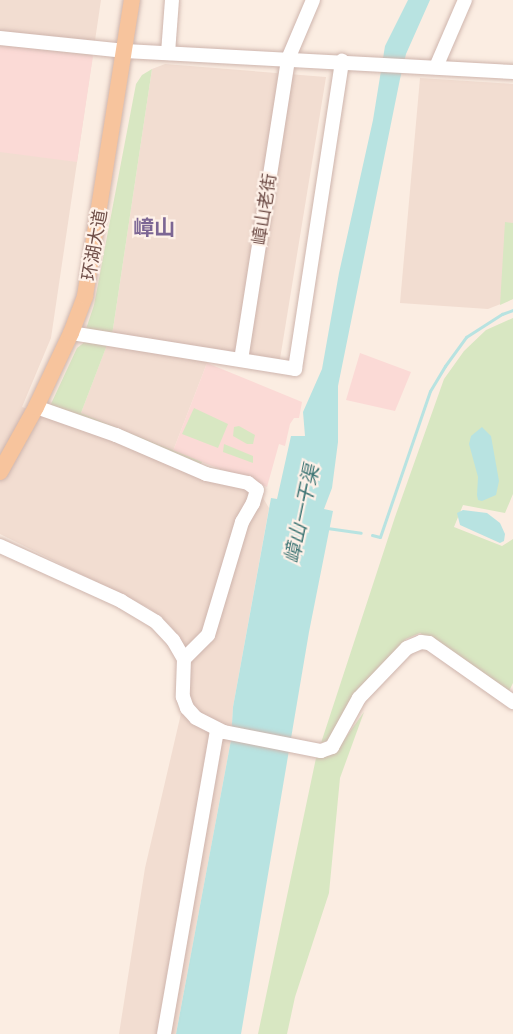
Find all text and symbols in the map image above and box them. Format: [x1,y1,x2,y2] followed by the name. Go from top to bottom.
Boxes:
[248,172,280,246] street label: 嶂山老街
[77,208,111,282] street label: 环湖大道
[133,214,175,240] district label: 嶂山
[279,463,323,565] water label: 嶂山一干渠

